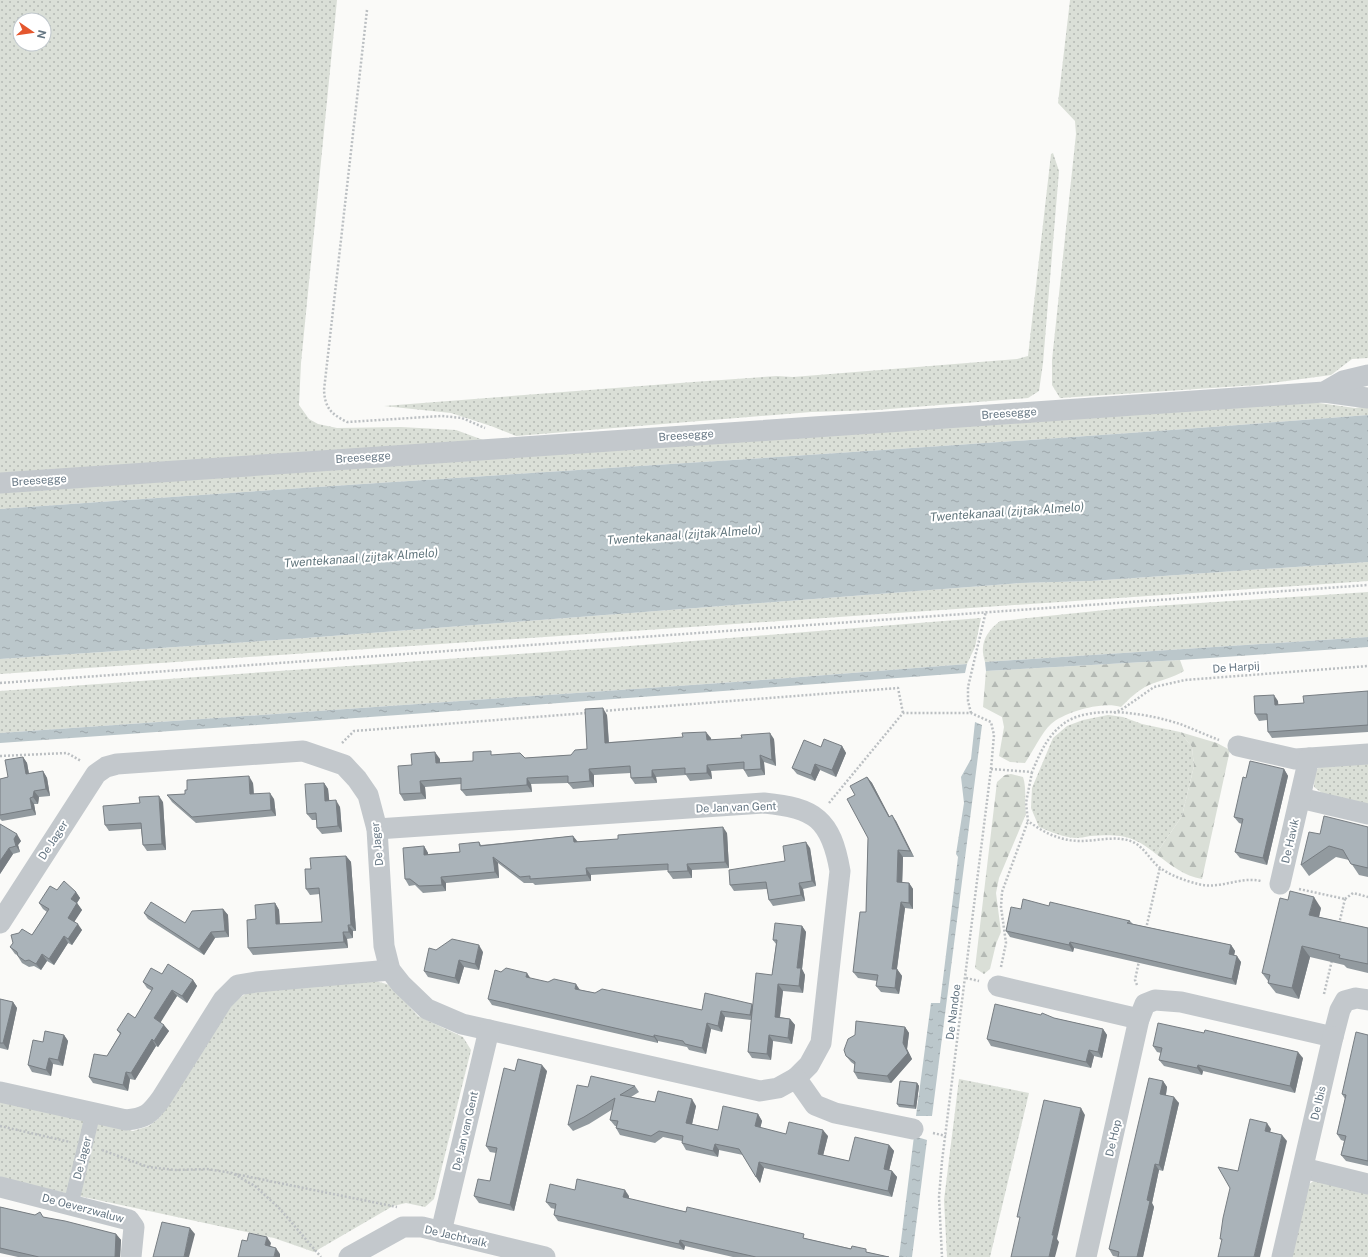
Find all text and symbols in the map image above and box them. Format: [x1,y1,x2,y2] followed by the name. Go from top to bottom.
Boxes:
[12,12,52,52] north arrow
[35,29,49,40] text: N
[981,405,1037,421] street label: Breesegge
[658,427,714,443] street label: Breesegge
[335,449,391,465] street label: Breesegge
[11,472,67,488] street label: Breesegge
[929,500,1085,524] water label: Twentekanaal (zijtak Almelo)
[606,523,762,547] water label: Twentekanaal (zijtak Almelo)
[283,546,439,570] water label: Twentekanaal (zijtak Almelo)
[1212,659,1260,675] street label: De Harpij
[695,800,777,814] street label: De Jan van Gent
[36,818,70,862] street label: De Jager
[1279,818,1301,864] street label: De Havik
[369,821,385,867] street label: De Jager
[944,983,962,1041] street label: De Nandoe
[1308,1084,1328,1121] street label: De Ibis
[450,1090,480,1172] street label: De Jan van Gent
[1103,1118,1123,1158] street label: De Hop
[71,1135,93,1181] street label: De Jager
[41,1191,126,1225] street label: De Oeverzwaluw
[423,1223,489,1249] street label: De Jachtvalk

